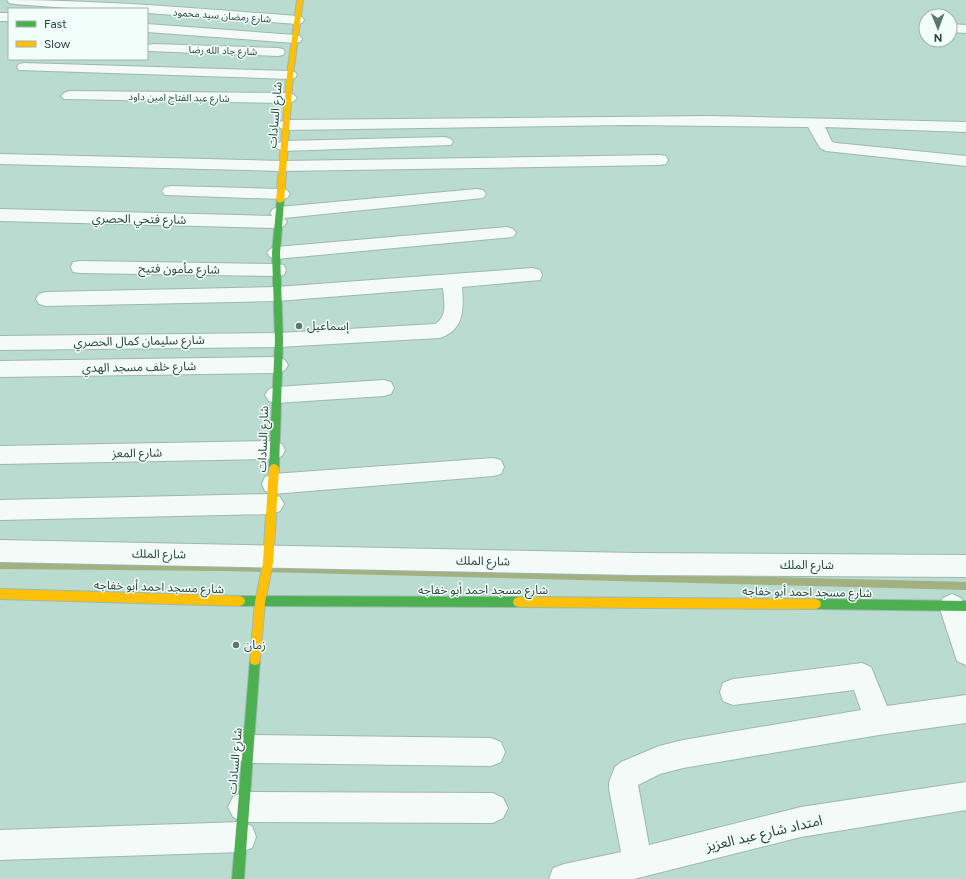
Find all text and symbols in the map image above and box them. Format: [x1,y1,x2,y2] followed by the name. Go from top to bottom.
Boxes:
[172,6,272,26] street label: شارع رمضان سيد محمود
[8,8,148,60] legend
[918,8,958,48] north arrow
[44,17,67,31] text: Fast
[934,31,943,44] text: N
[44,37,71,51] text: Slow
[188,43,258,59] street label: شارع جاد الله رضا
[265,81,287,149] street label: شارع السادات
[128,90,230,106] street label: شارع عبد الفتاح امين داود
[92,211,186,230] street label: شارع فتحي الحصري
[138,261,220,279] street label: شارع مأمون فتيح
[307,319,349,334] place label: إسماعيل
[294,321,304,331] marker: إسماعيل
[73,333,205,352] street label: شارع سليمان كمال الحصري
[82,359,196,378] street label: شارع خلف مسجد الهدي
[255,406,273,473] street label: شارع السادات
[111,446,162,462] street label: شارع المعز
[132,547,186,563] street label: شارع الملك
[456,554,510,570] street label: شارع الملك
[780,558,834,574] street label: شارع الملك
[94,577,224,598] street label: شارع مسجد احمد أبو خفاجه
[418,582,548,599] street label: شارع مسجد احمد أبو خفاجه
[742,583,872,602] street label: شارع مسجد احمد أبو خفاجه
[244,638,266,652] place label: زمان
[231,640,241,650] marker: زمان
[225,727,247,795] street label: شارع السادات
[703,812,825,857] street label: امتداد شارع عبد العزيز

